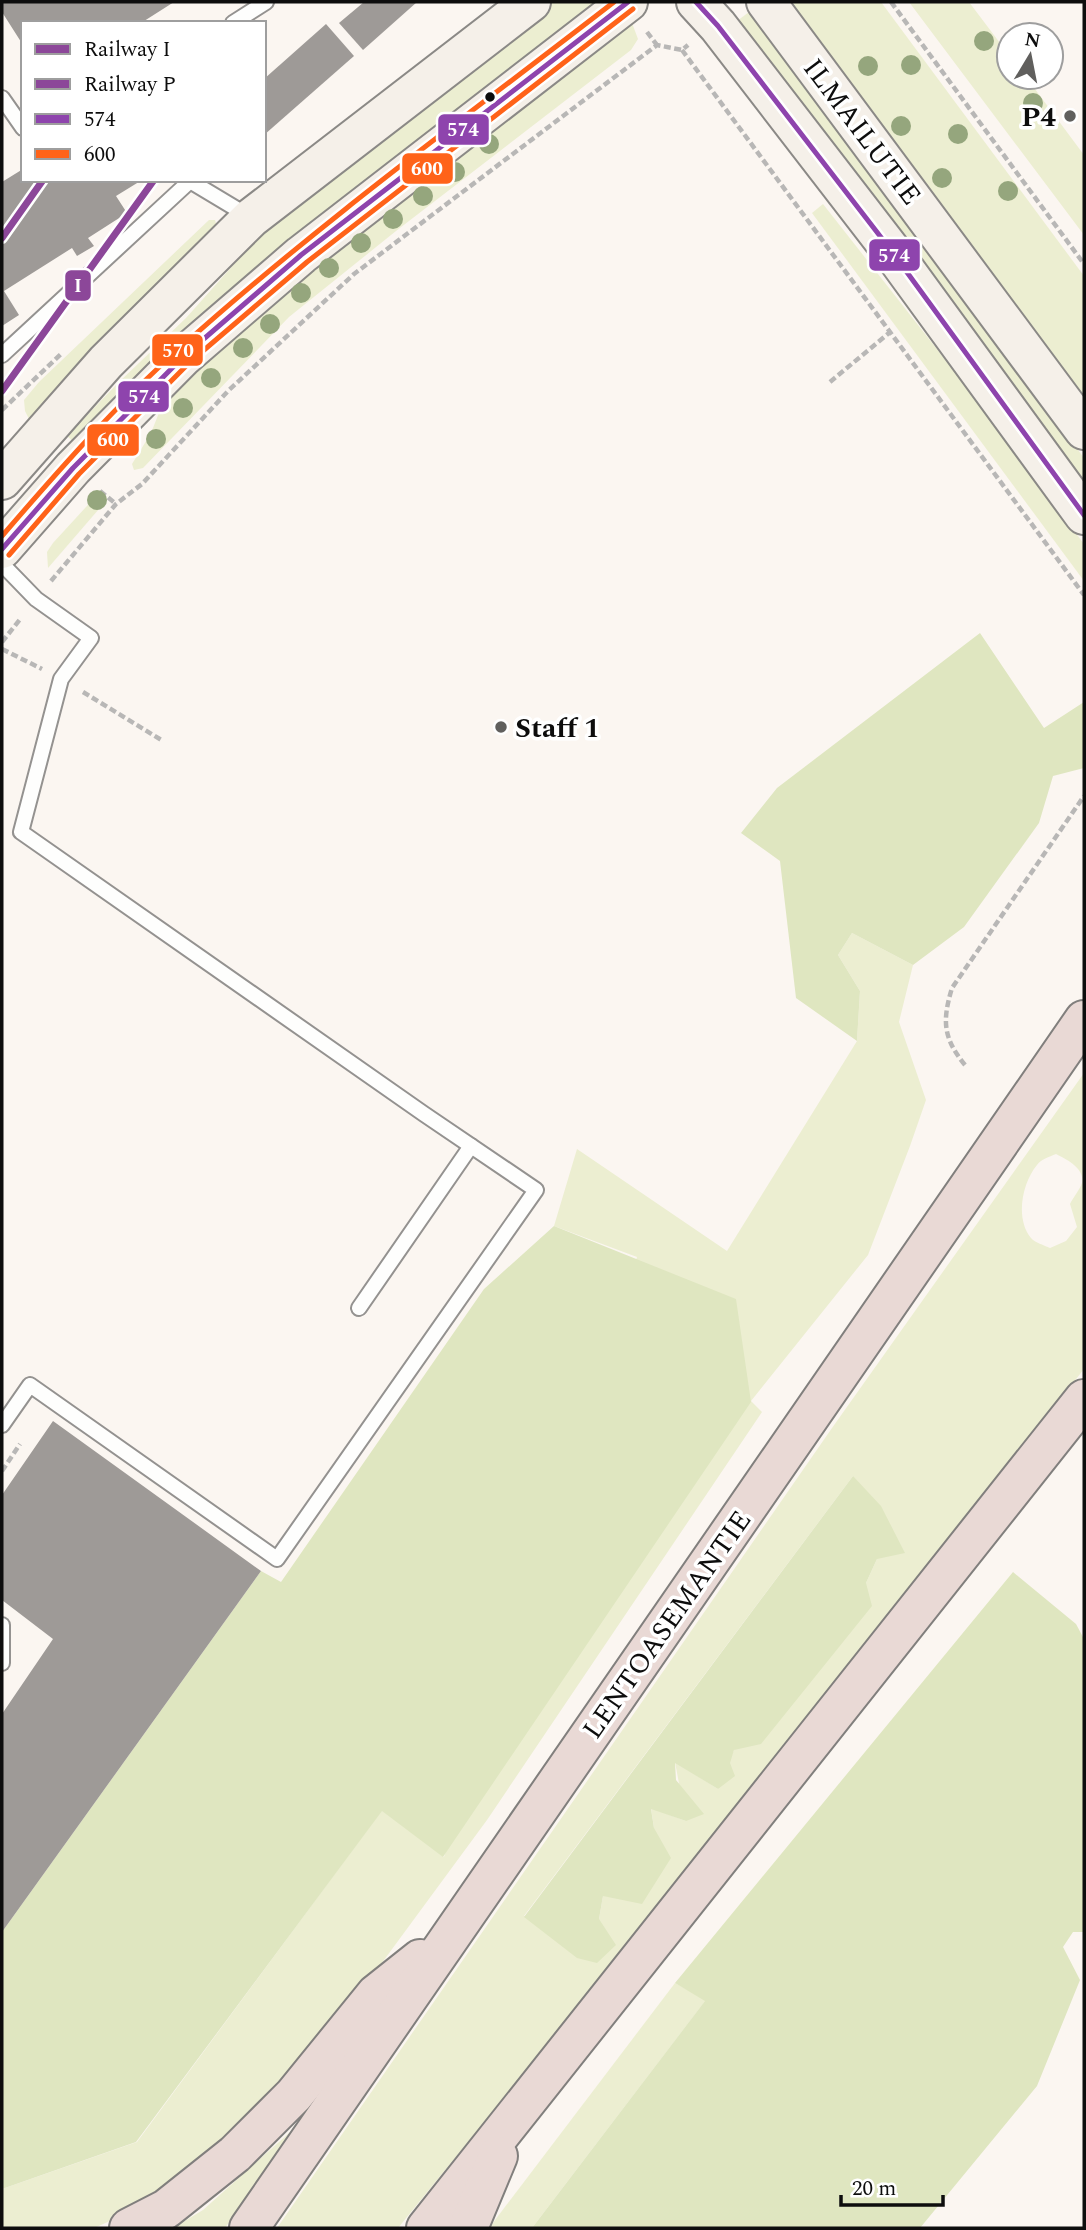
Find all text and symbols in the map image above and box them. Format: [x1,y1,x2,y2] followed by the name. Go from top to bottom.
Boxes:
[21,21,266,182] legend
[995,21,1065,91] north arrow
[1023,25,1043,56] text: N
[84,34,171,66] text: Railway I
[792,49,932,215] street label: ILMAILUTIE
[84,69,176,101] text: Railway P
[483,90,497,104] unlabelled marker
[1021,96,1056,139] place label: P4
[84,104,116,136] text: 574
[1062,108,1078,124] marker: P4
[437,113,490,146] line badge: 574
[447,116,479,145] text: 574
[84,139,116,171] text: 600
[401,152,454,185] line badge: 600
[411,155,443,184] text: 600
[868,238,921,272] line badge: 574
[878,242,910,271] text: 574
[64,269,92,302] line badge: I
[74,272,82,301] text: I
[151,333,204,367] line badge: 570
[162,337,194,366] text: 570
[117,380,170,413] line badge: 574
[128,383,160,412] text: 574
[86,423,140,457] line badge: 600
[97,426,129,455] text: 600
[515,707,600,750] place label: Staff 1
[493,719,509,735] marker: Staff 1
[572,1502,763,1748] street label: LENTOASEMANTIE
[841,2164,942,2208] scale bar
[852,2173,896,2205] text: 20 m

